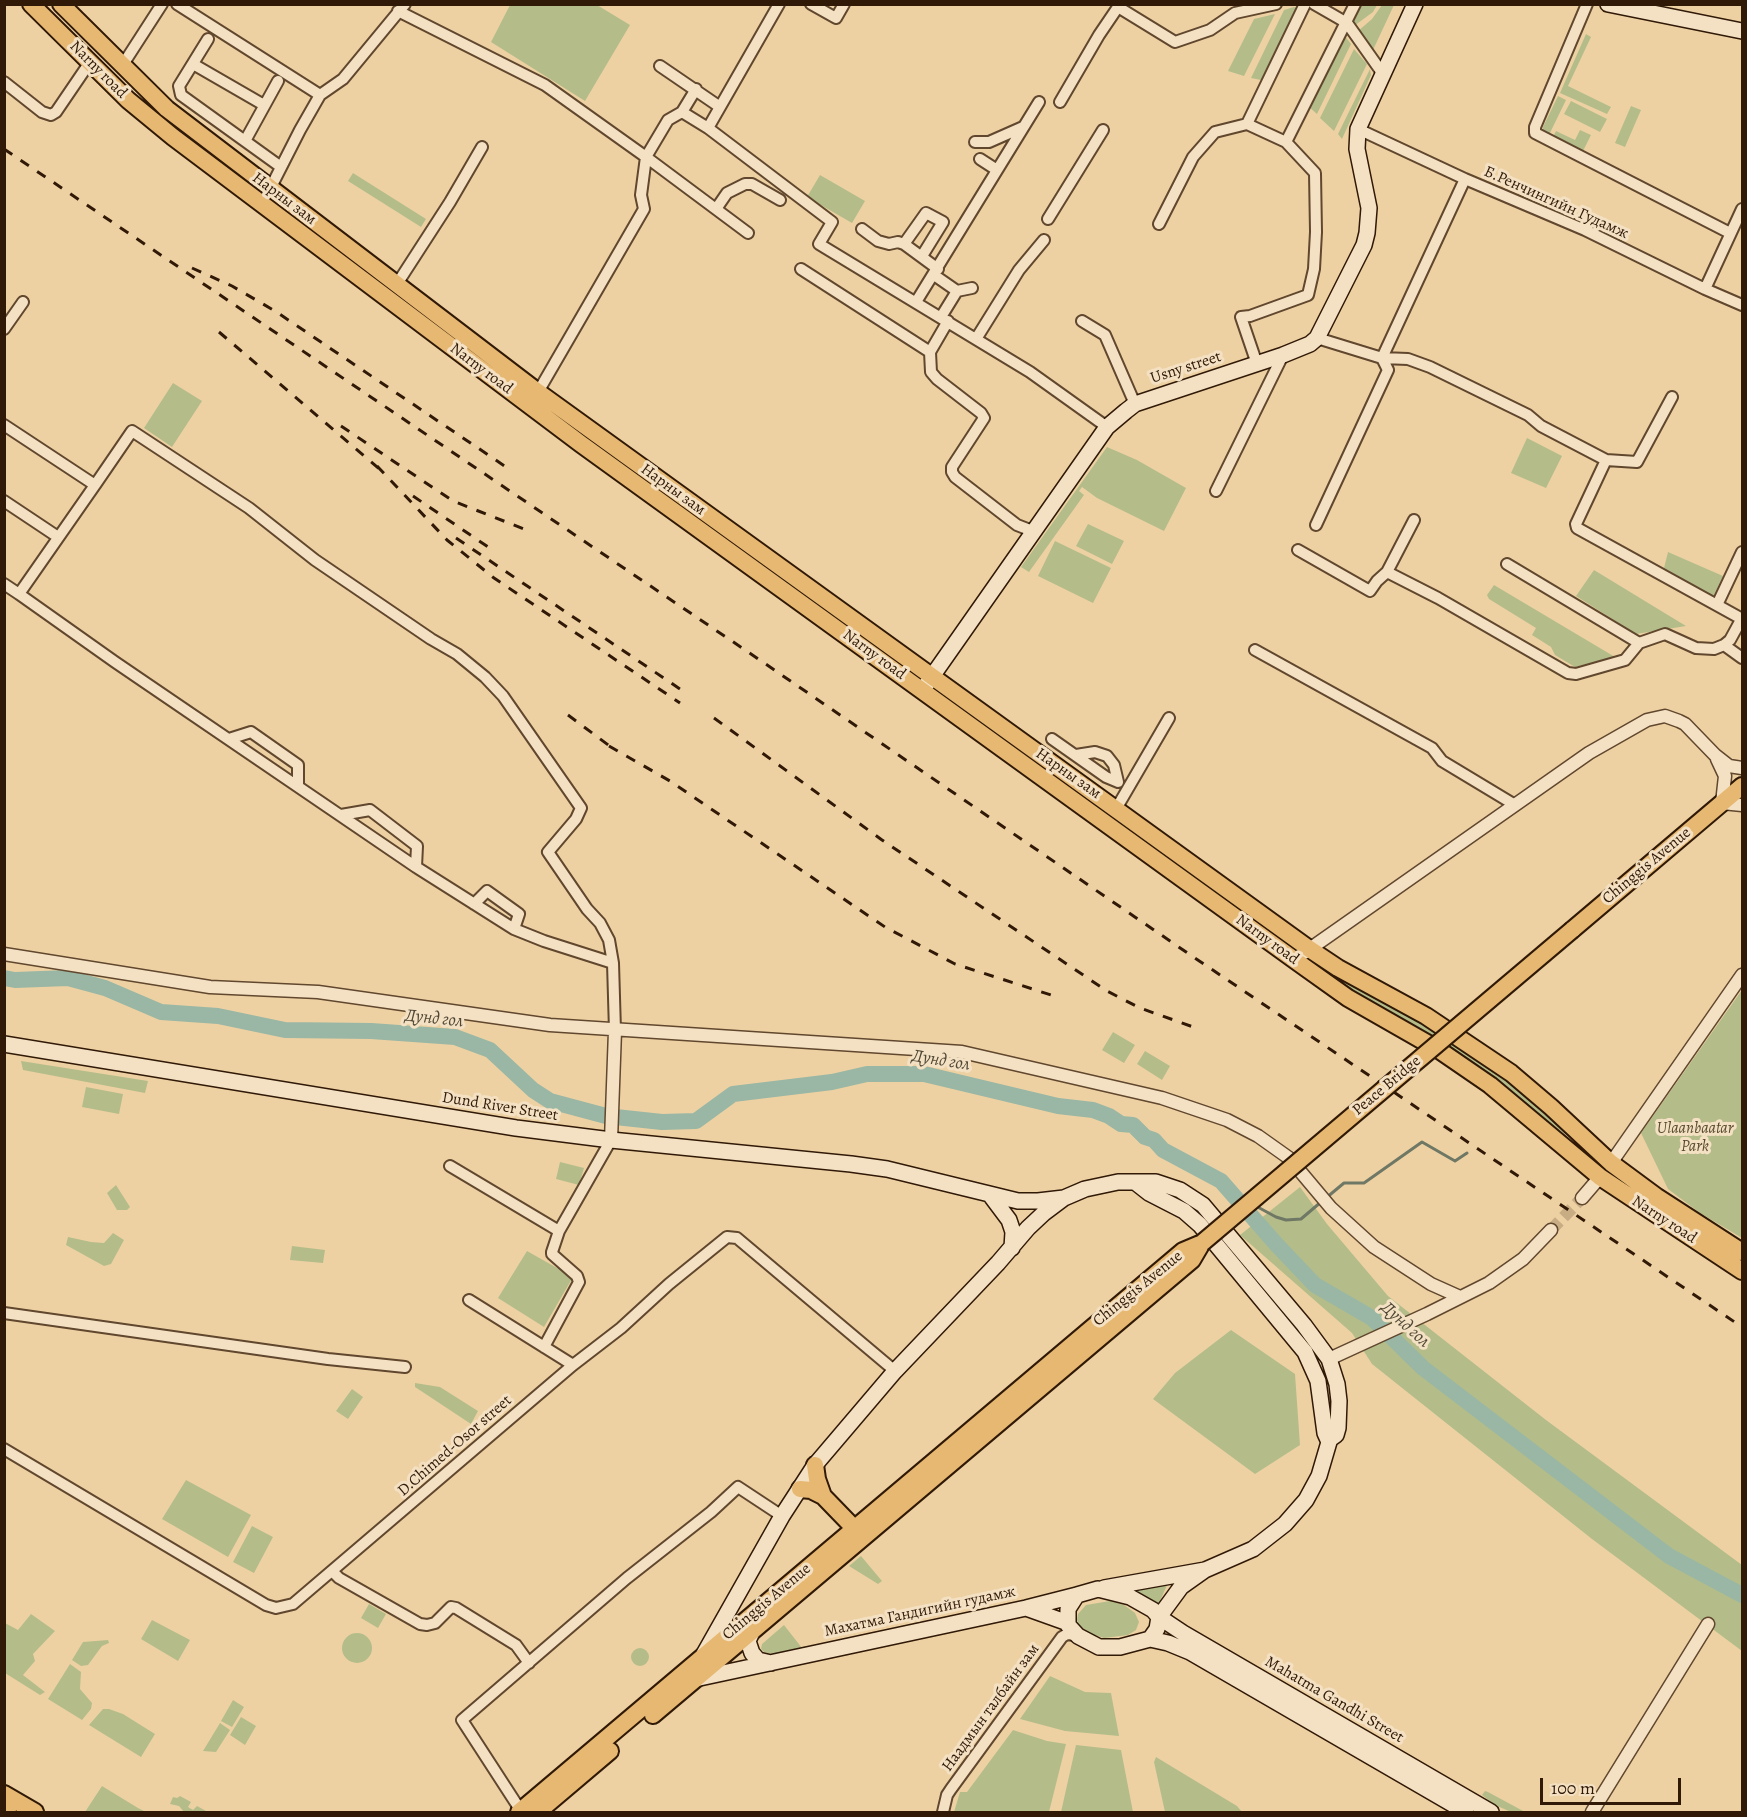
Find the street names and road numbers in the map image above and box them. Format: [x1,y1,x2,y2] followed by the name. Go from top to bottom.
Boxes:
[65,37,131,103] street label: Narny road
[1481,162,1631,244] street label: Б.Ренчингийн Гудамж
[248,169,320,229] street label: Нарны зам
[446,339,516,399] street label: Narny road
[1148,348,1224,388] street label: Usny street
[637,460,709,520] street label: Нарны зам
[839,626,909,684] street label: Narny road
[1032,744,1104,804] street label: Нарны зам
[1599,823,1695,909] street label: Chinggis Avenue
[1232,911,1302,969] street label: Narny road
[1349,1052,1425,1120] street label: Peace Bridge
[441,1088,559,1126] street label: Dund River Street
[1628,1192,1700,1248] street label: Narny road
[1089,1247,1187,1331] street label: Chinggis Avenue
[394,1391,516,1501] street label: D.Chimed-Osor street
[719,1559,815,1645] street label: Chinggis Avenue
[823,1582,1017,1642] street label: Махатма Гандигийн гудамж
[938,1640,1044,1776] street label: Наадмын талбайн зам
[1261,1652,1407,1748] street label: Mahatma Gandhi Street

